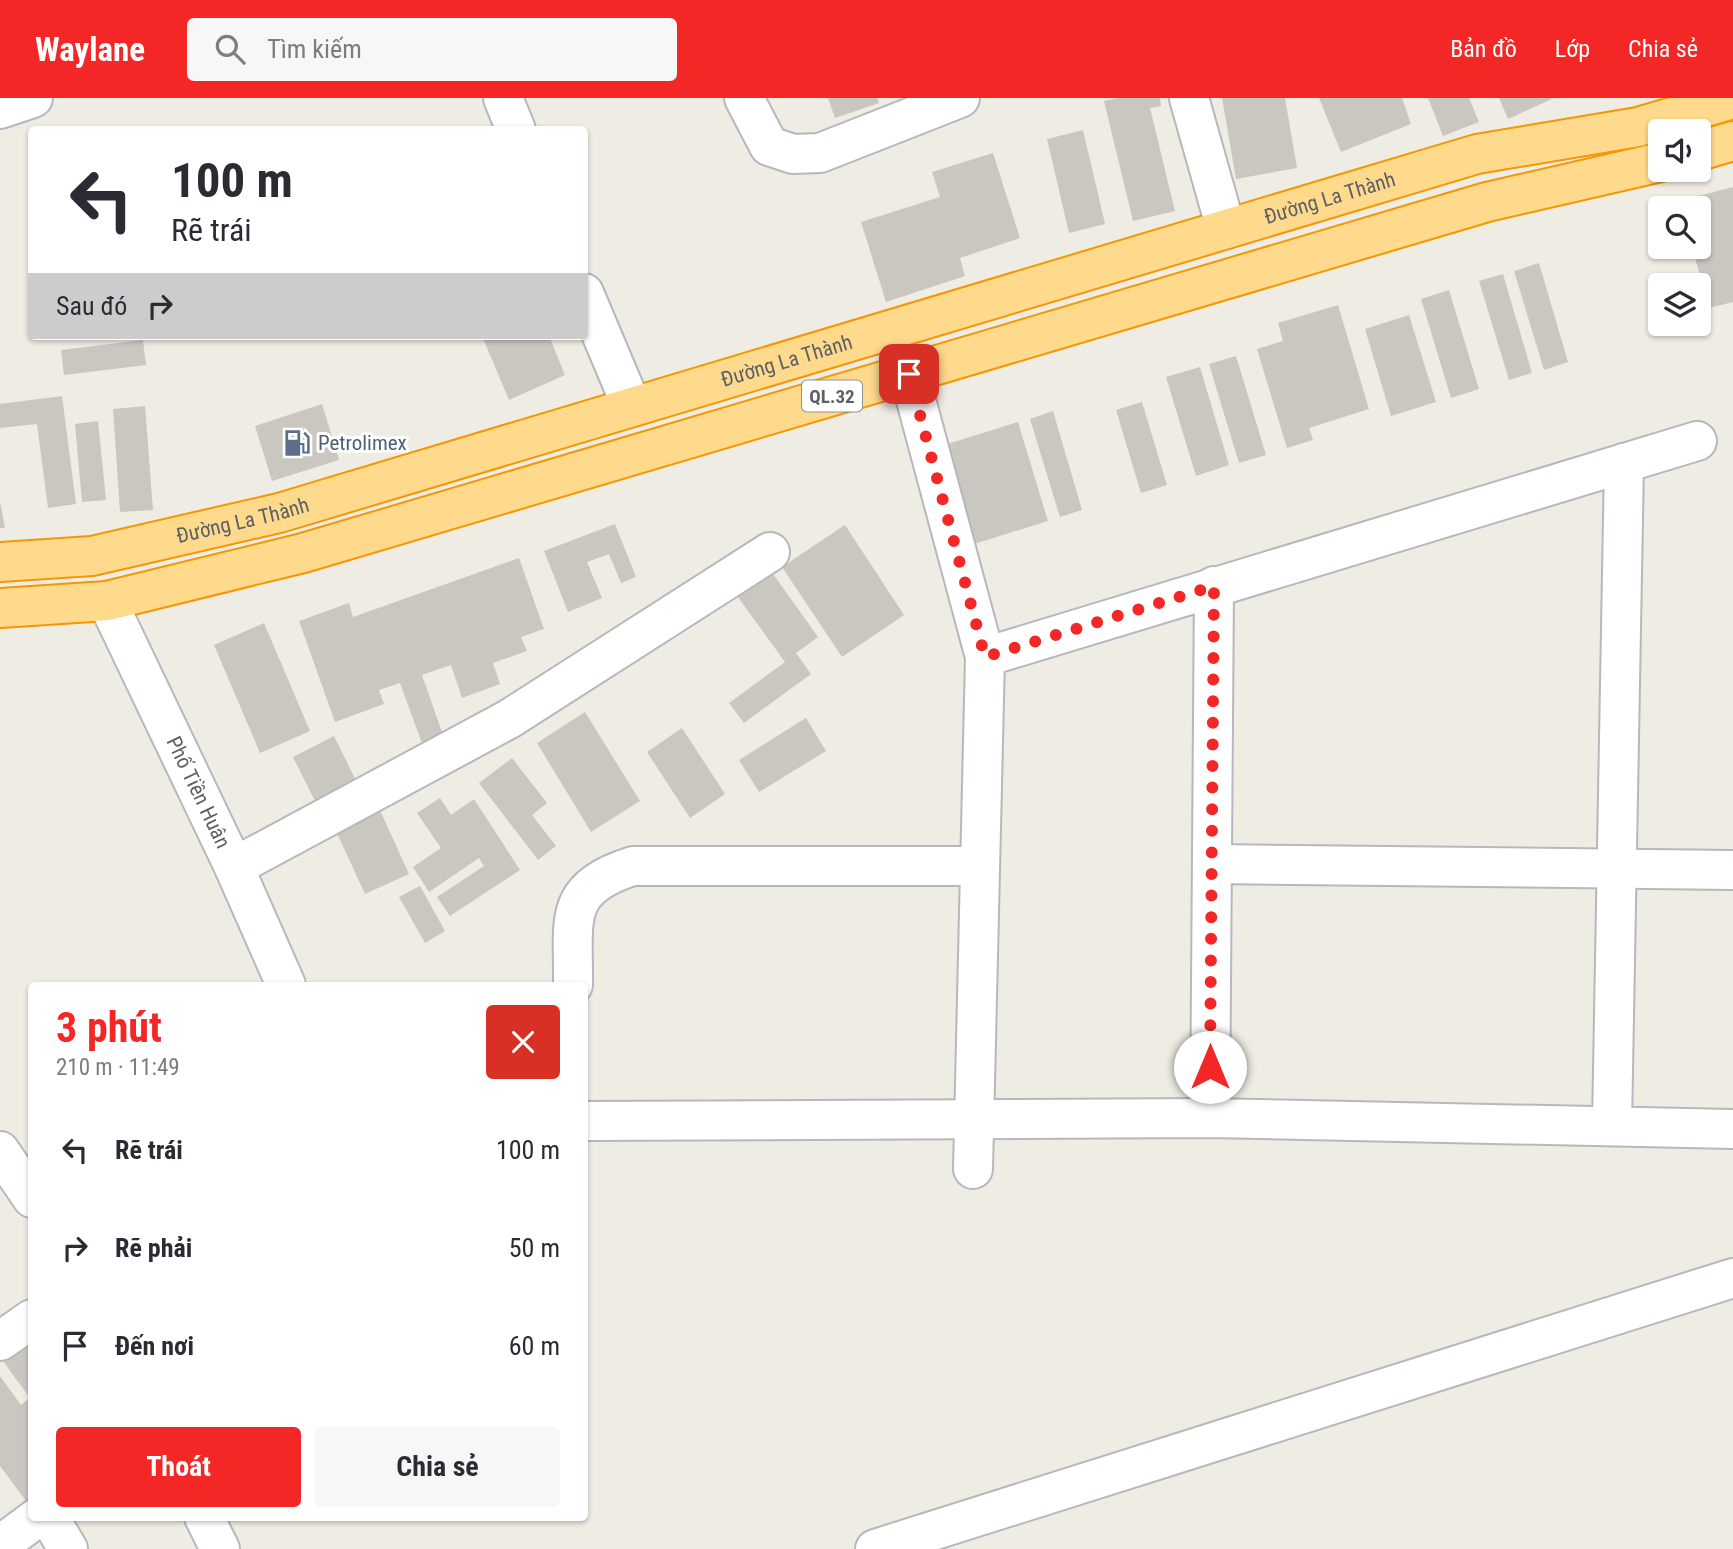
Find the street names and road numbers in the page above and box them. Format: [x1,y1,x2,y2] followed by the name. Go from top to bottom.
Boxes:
[1261,167,1398,229] street label: Đường La Thành
[718,330,855,392] street label: Đường La Thành
[802,380,862,412] road number: QL.32
[174,493,312,548] street label: Đường La Thành
[161,733,235,852] street label: Phố Tiền Huân

